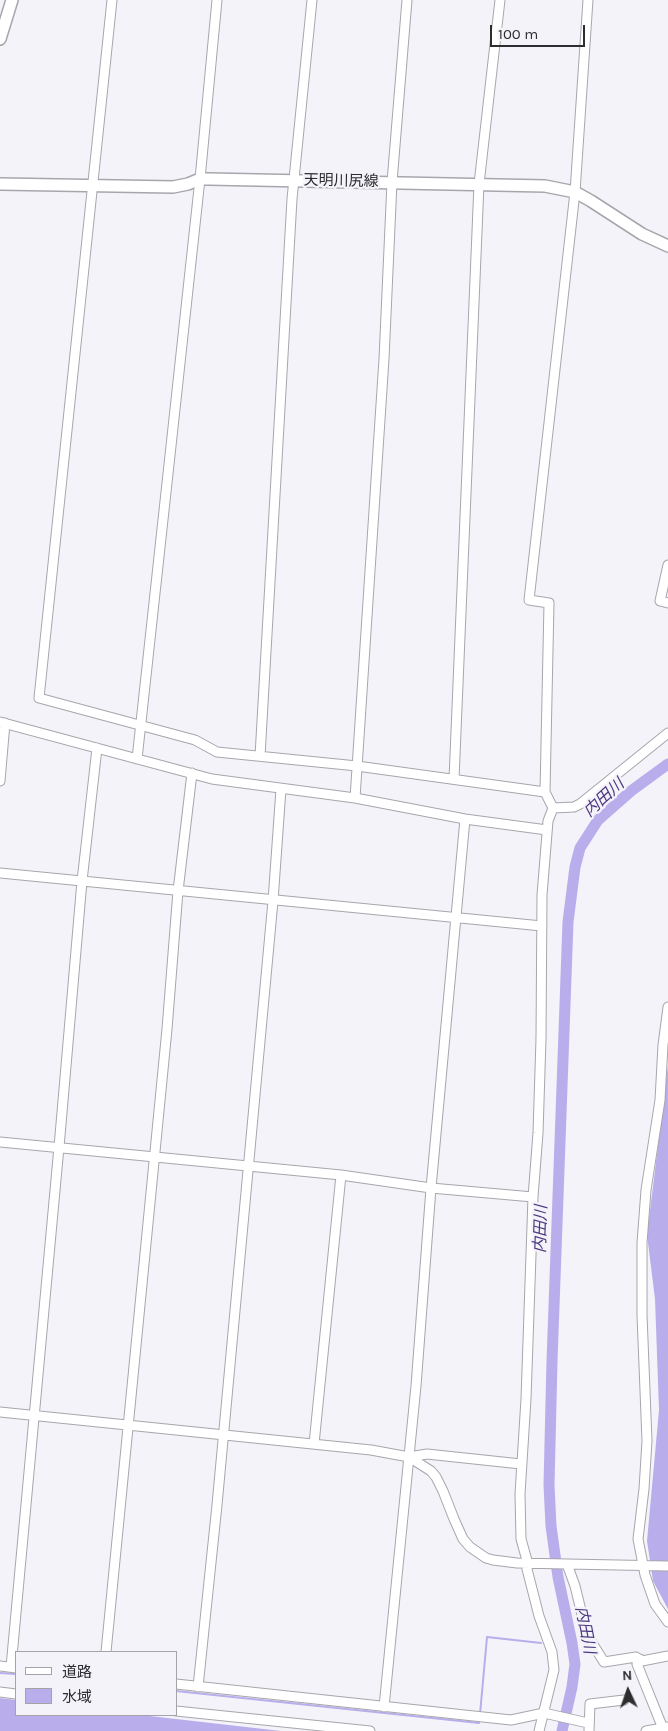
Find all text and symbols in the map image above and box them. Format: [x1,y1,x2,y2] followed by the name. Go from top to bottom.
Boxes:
[493,15,588,47] scale bar
[498,25,538,43] text: 100 m
[303,171,379,191] street label: 天明川尻線
[580,775,628,821] water label: 内田川
[531,1205,551,1253] water label: 内田川
[571,1605,599,1655] water label: 内田川
[15,1651,178,1716] legend
[62,1663,92,1681] text: 道路
[603,1666,653,1716] north arrow
[622,1667,633,1684] text: N
[62,1688,92,1706] text: 水域

